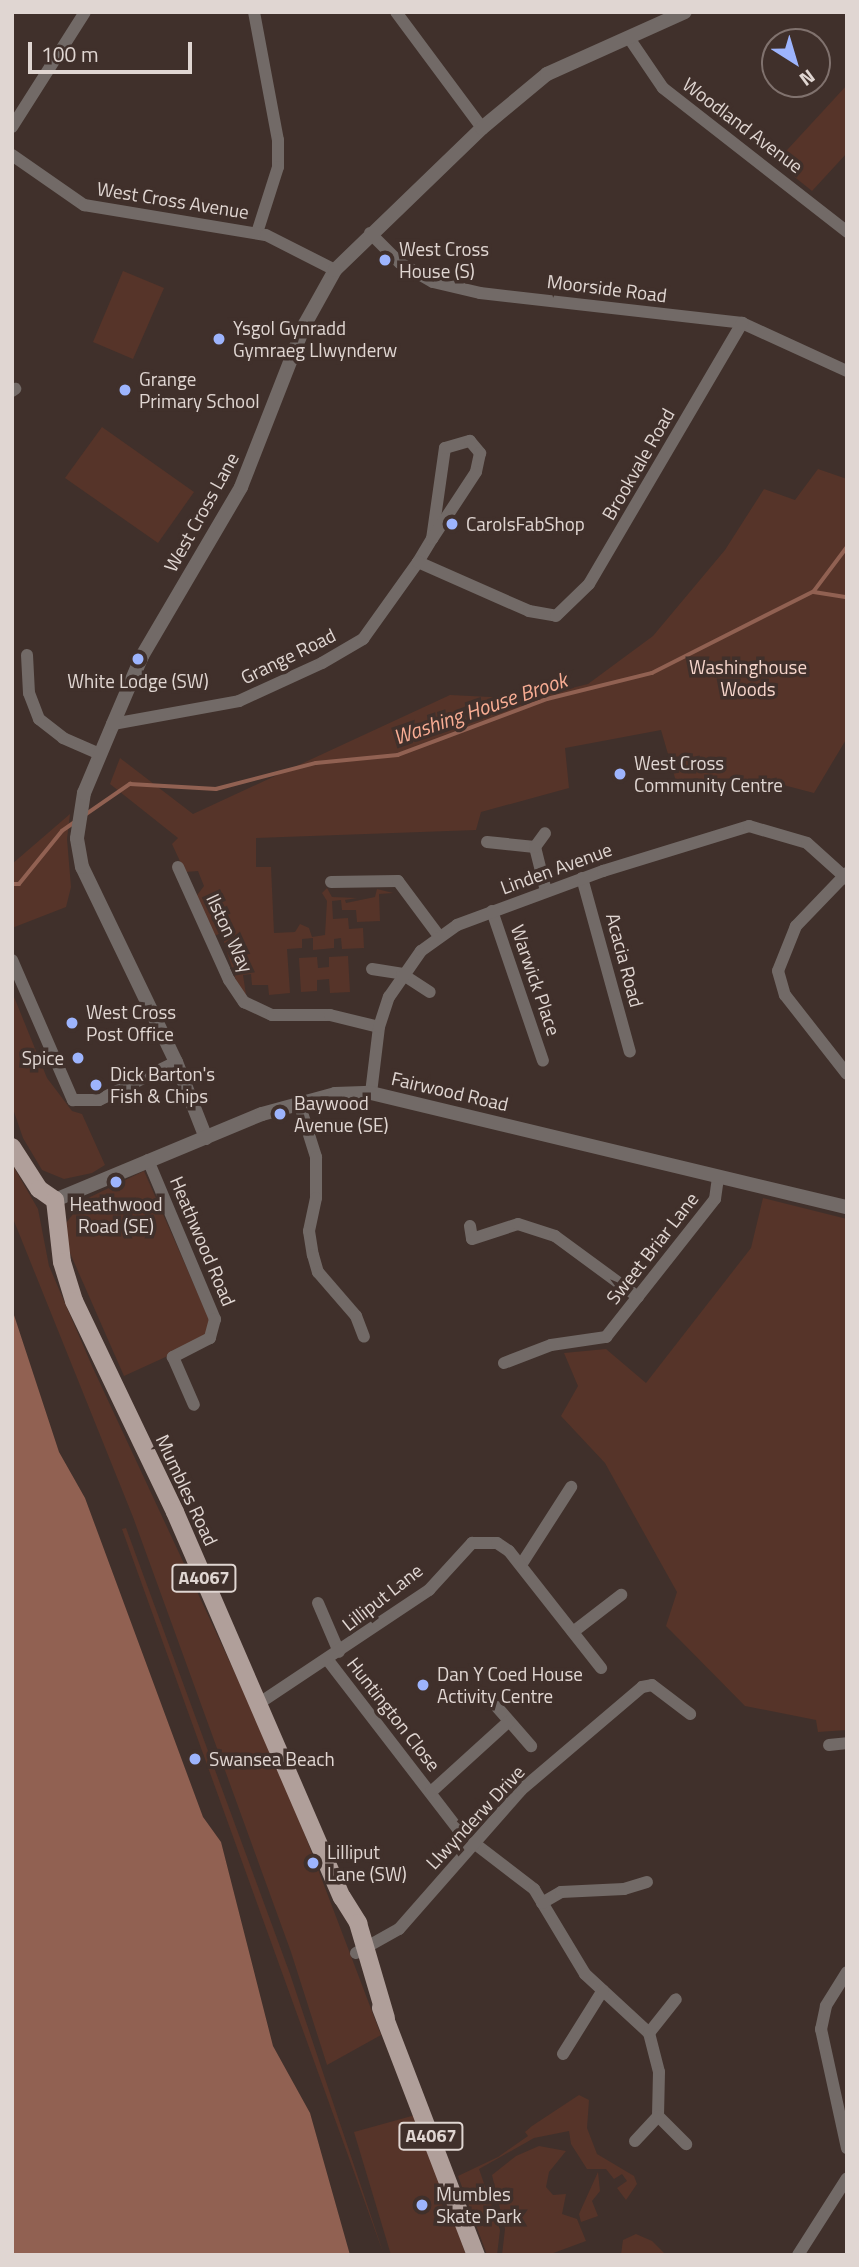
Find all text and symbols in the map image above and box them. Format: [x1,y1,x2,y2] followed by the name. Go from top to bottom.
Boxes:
[32,28,196,72] scale bar
[761,28,831,98] north arrow
[41,38,98,70] text: 100 m
[794,63,822,94] text: N
[679,72,807,178] street label: Woodland Avenue
[95,177,251,223] street label: West Cross Avenue
[399,238,489,282] place label: West Cross House (S)
[377,252,393,268] marker: West Cross House (S)
[546,269,668,307] street label: Moorside Road
[233,317,397,361] place label: Ysgol Gynradd Gymraeg Llwynderw
[211,331,227,347] marker: Ysgol Gynradd Gymraeg Llwynderw
[139,368,260,412] place label: Grange Primary School
[117,382,133,398] marker: Grange Primary School
[597,404,679,524] street label: Brookvale Road
[159,448,243,576] street label: West Cross Lane
[466,513,585,535] place label: CarolsFabShop
[444,516,460,532] marker: CarolsFabShop
[237,623,339,689] street label: Grange Road
[130,651,146,667] marker: White Lodge (SW)
[689,656,807,700] park label: Washinghouse Woods
[390,666,570,750] water label: Washing House Brook
[67,670,209,692] place label: White Lodge (SW)
[634,752,783,796] place label: West Cross Community Centre
[612,766,628,782] marker: West Cross Community Centre
[497,837,615,899] street label: Linden Avenue
[202,890,258,976] street label: Ilston Way
[602,911,648,1009] street label: Acacia Road
[506,922,566,1038] street label: Warwick Place
[86,1001,176,1045] place label: West Cross Post Office
[64,1015,80,1031] marker: West Cross Post Office
[22,1047,64,1069] place label: Spice
[70,1050,86,1066] marker: Spice
[110,1063,215,1107] place label: Dick Barton's Fish & Chips
[389,1066,511,1116] street label: Fairwood Road
[88,1077,104,1093] marker: Dick Barton's Fish & Chips
[294,1092,388,1136] place label: Baywood Avenue (SE)
[272,1106,288,1122] marker: Baywood Avenue (SE)
[165,1173,241,1309] street label: Heathwood Road
[108,1174,124,1190] marker: Heathwood Road (SE)
[601,1188,703,1308] street label: Sweet Briar Lane
[69,1193,163,1237] place label: Heathwood Road (SE)
[151,1431,223,1549] street label: Mumbles Road
[337,1559,427,1635] street label: Lilliput Lane
[171,1563,237,1592] road number: A4067
[342,1653,446,1775] street label: Huntington Close
[437,1663,583,1707] place label: Dan Y Coed House Activity Centre
[415,1677,431,1693] marker: Dan Y Coed House Activity Centre
[209,1748,335,1770] place label: Swansea Beach
[187,1751,203,1767] marker: Swansea Beach
[421,1760,529,1874] street label: Llwynderw Drive
[327,1841,407,1885] place label: Lilliput Lane (SW)
[305,1855,321,1871] marker: Lilliput Lane (SW)
[398,2122,464,2150] road number: A4067
[436,2183,522,2227] place label: Mumbles Skate Park
[414,2197,430,2213] marker: Mumbles Skate Park

